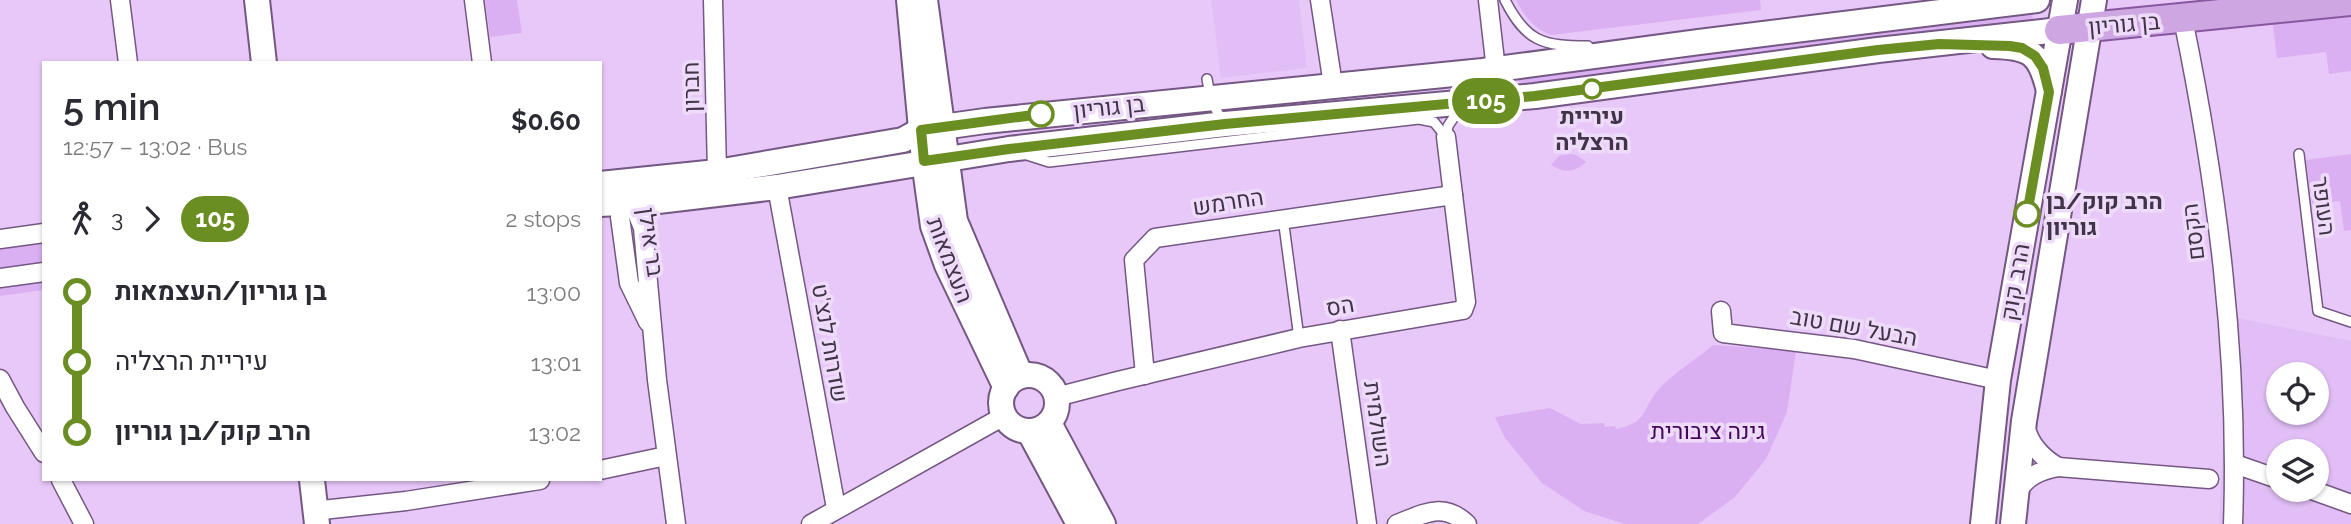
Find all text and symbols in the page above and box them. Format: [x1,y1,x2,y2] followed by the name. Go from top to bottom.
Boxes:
[2087,7,2161,40] street label: בן גוריון
[677,61,704,113] street label: חברון
[1446,78,1526,124] line badge: 105
[1582,79,1602,99] marker: עיריית הרצליה
[63,84,160,129] text: 5 min
[1466,86,1506,115] text: 105
[1072,89,1146,124] street label: בן גוריון
[1028,101,1054,127] unlabelled marker
[1555,102,1629,155] place label: עיריית הרצליה
[511,106,581,136] text: $0.60
[63,133,247,160] text: 12:57 – 13:02 · Bus
[2307,175,2342,237] street label: העופר
[1190,183,1265,220] street label: החרמש
[2046,187,2163,240] place label: הרב קוק/בן גוריון
[63,200,101,238] icon: walk
[133,200,171,238] icon: forward
[2014,201,2040,227] marker: הרב קוק/בן גוריון
[2176,202,2209,262] street label: הקסם
[195,204,235,233] text: 105
[111,205,123,232] text: 3
[506,205,581,232] text: 2 stops
[633,206,670,278] street label: בר אילן
[922,213,979,307] street label: העצמאות
[1994,241,2035,323] street label: הרב קוק
[115,276,327,306] text: בן גוריון/העצמאות
[526,279,581,306] text: 13:00
[807,281,854,404] street label: שדרות לנצ'ט
[1324,290,1356,321] street label: הס
[1788,302,1920,351] street label: הבעל שם טוב
[115,346,268,376] text: עיריית הרצליה
[531,349,581,376] text: 13:01
[2266,362,2329,502] map controls
[2266,362,2329,425] button: locate
[1359,379,1398,469] street label: השולמית
[115,416,311,446] text: הרב קוק/בן גוריון
[1651,417,1765,444] park label: גינה ציבורית
[528,419,581,446] text: 13:02
[2266,439,2329,502] button: layers

